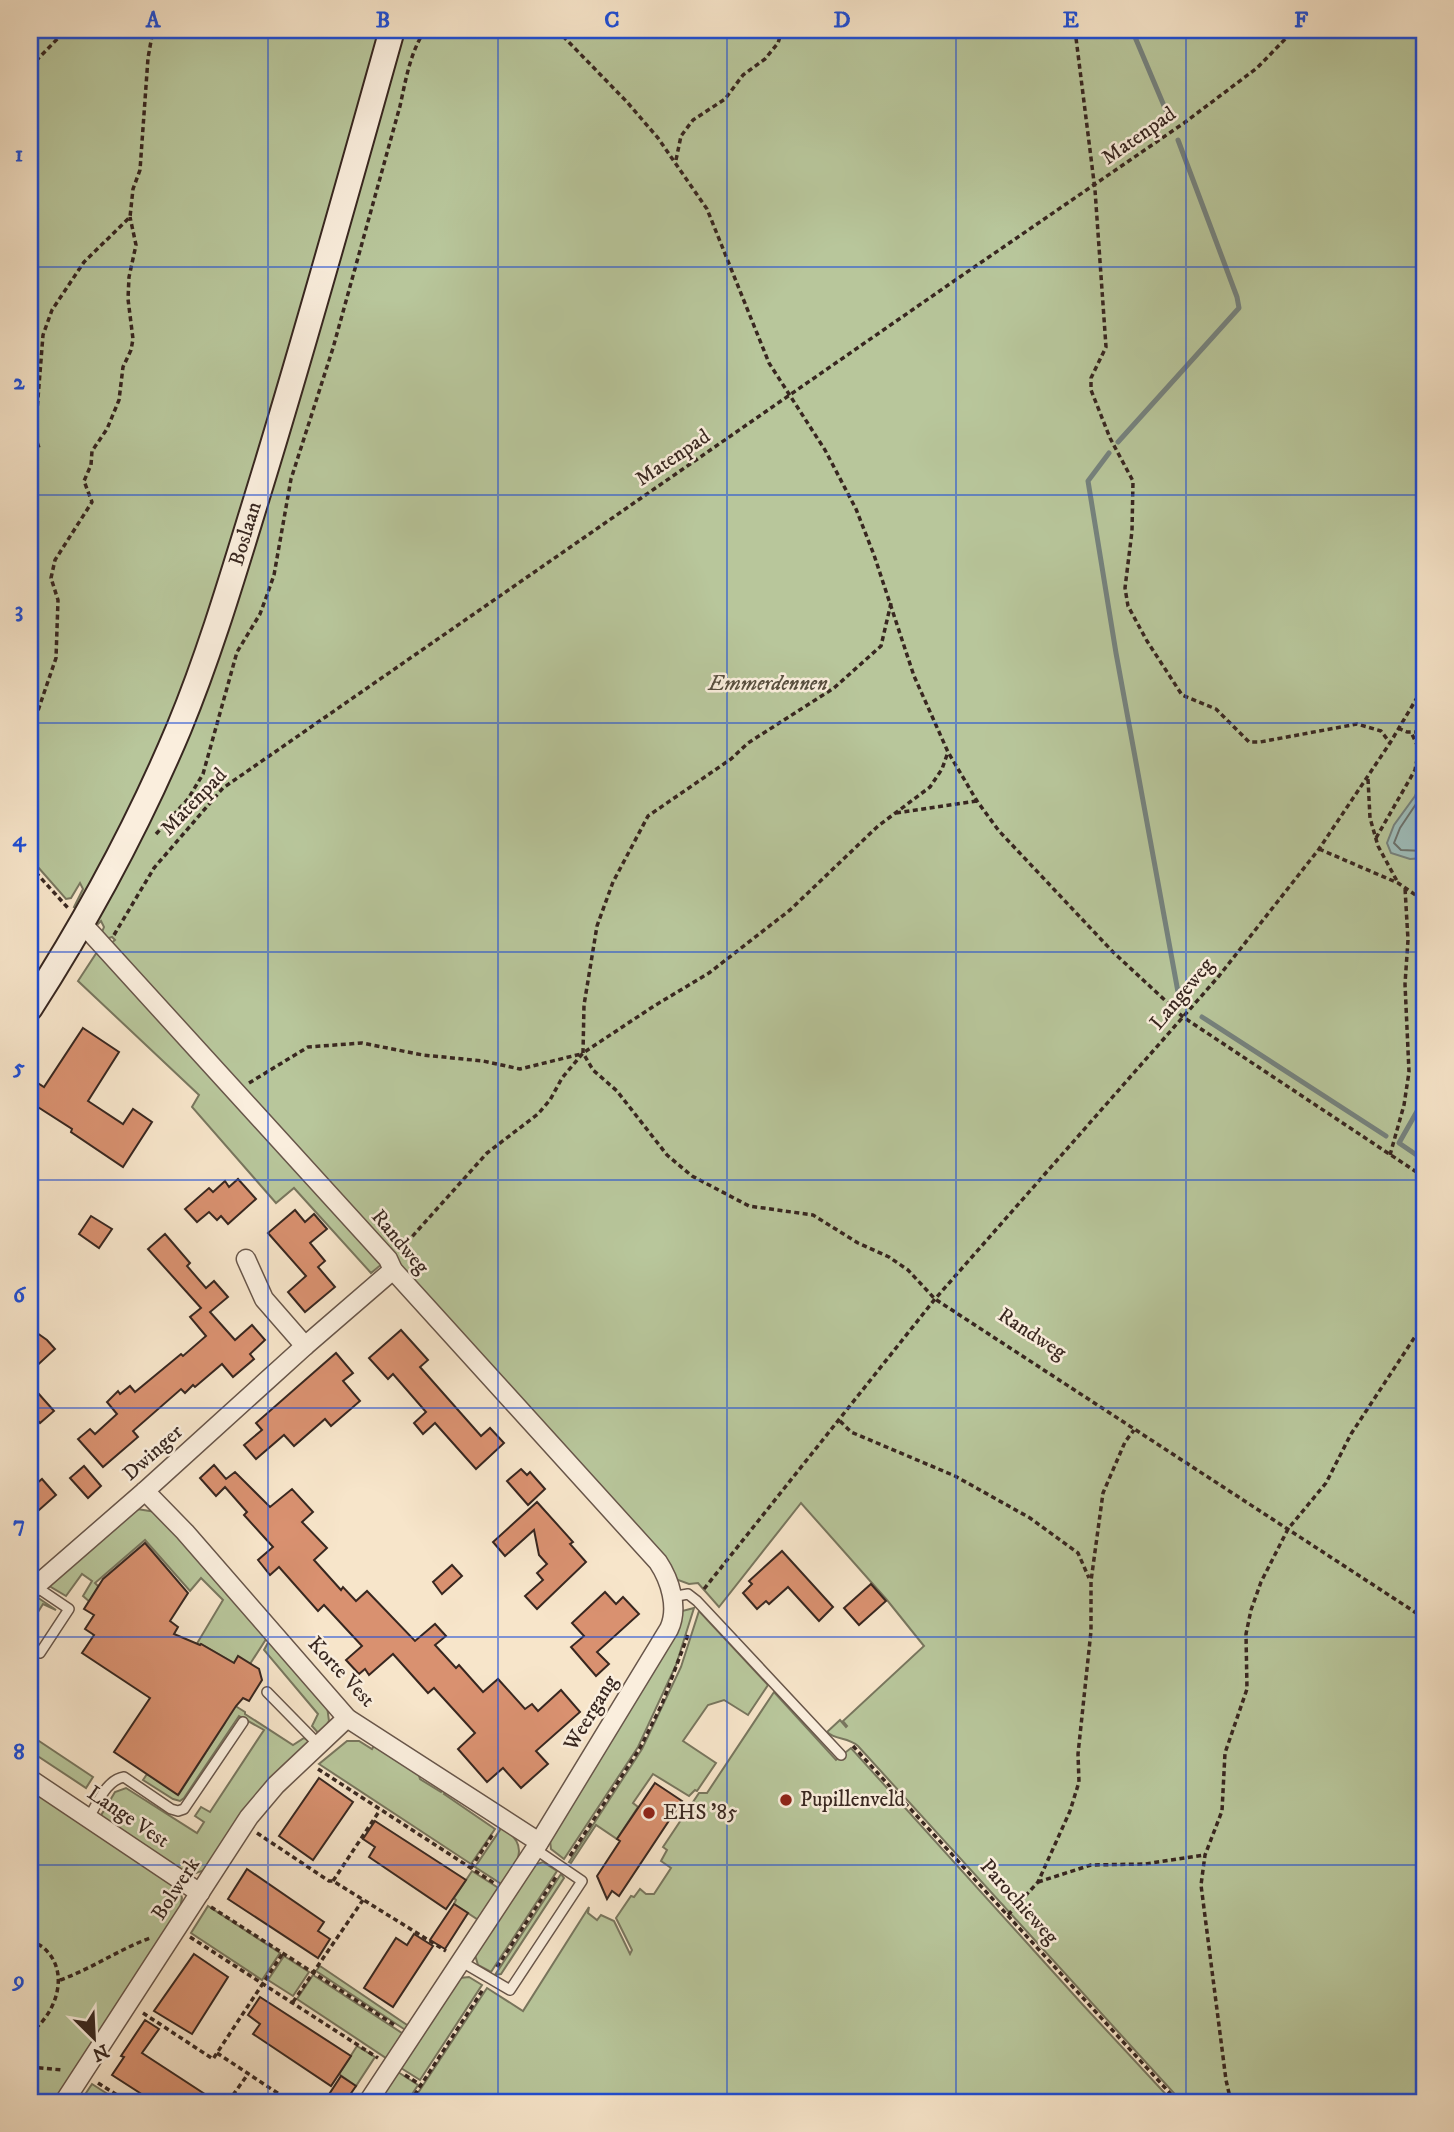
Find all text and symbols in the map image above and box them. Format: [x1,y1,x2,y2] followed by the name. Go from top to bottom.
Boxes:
[145,6,162,35] text: A
[376,6,390,35] text: B
[604,6,620,35] text: C
[833,6,851,35] text: D
[1063,6,1079,35] text: E
[1294,6,1309,35] text: F
[1097,101,1181,171] street label: Matenpad
[15,140,23,169] text: 1
[13,368,25,397] text: 2
[631,423,716,492] street label: Matenpad
[224,499,268,569] street label: Boslaan
[15,596,23,625] text: 3
[707,671,828,697] park label: Emmerdennen
[155,762,233,841] street label: Matenpad
[12,825,27,854] text: 4
[1144,952,1220,1035] street label: Langeweg
[12,1053,25,1082] text: 5
[365,1204,435,1280] street label: Randweg
[13,1281,27,1310] text: 6
[993,1302,1072,1366] street label: Randweg
[117,1419,189,1487] street label: Dwinger
[13,1510,25,1539] text: 7
[302,1631,380,1713] street label: Korte Vest
[558,1670,624,1756] street label: Weergang
[13,1738,25,1767] text: 8
[82,1780,174,1854] street label: Lange Vest
[800,1787,906,1813] place label: Pupillenveld
[778,1792,794,1808] marker: Pupillenveld
[663,1800,737,1826] place label: EHS '85
[641,1805,657,1821] marker: EHS '85
[146,1852,206,1925] street label: Bolwerk
[974,1854,1065,1951] street label: Parochieweg
[11,1966,25,1995] text: 9
[60,2002,130,2072] north arrow
[88,2038,112,2066] text: N

